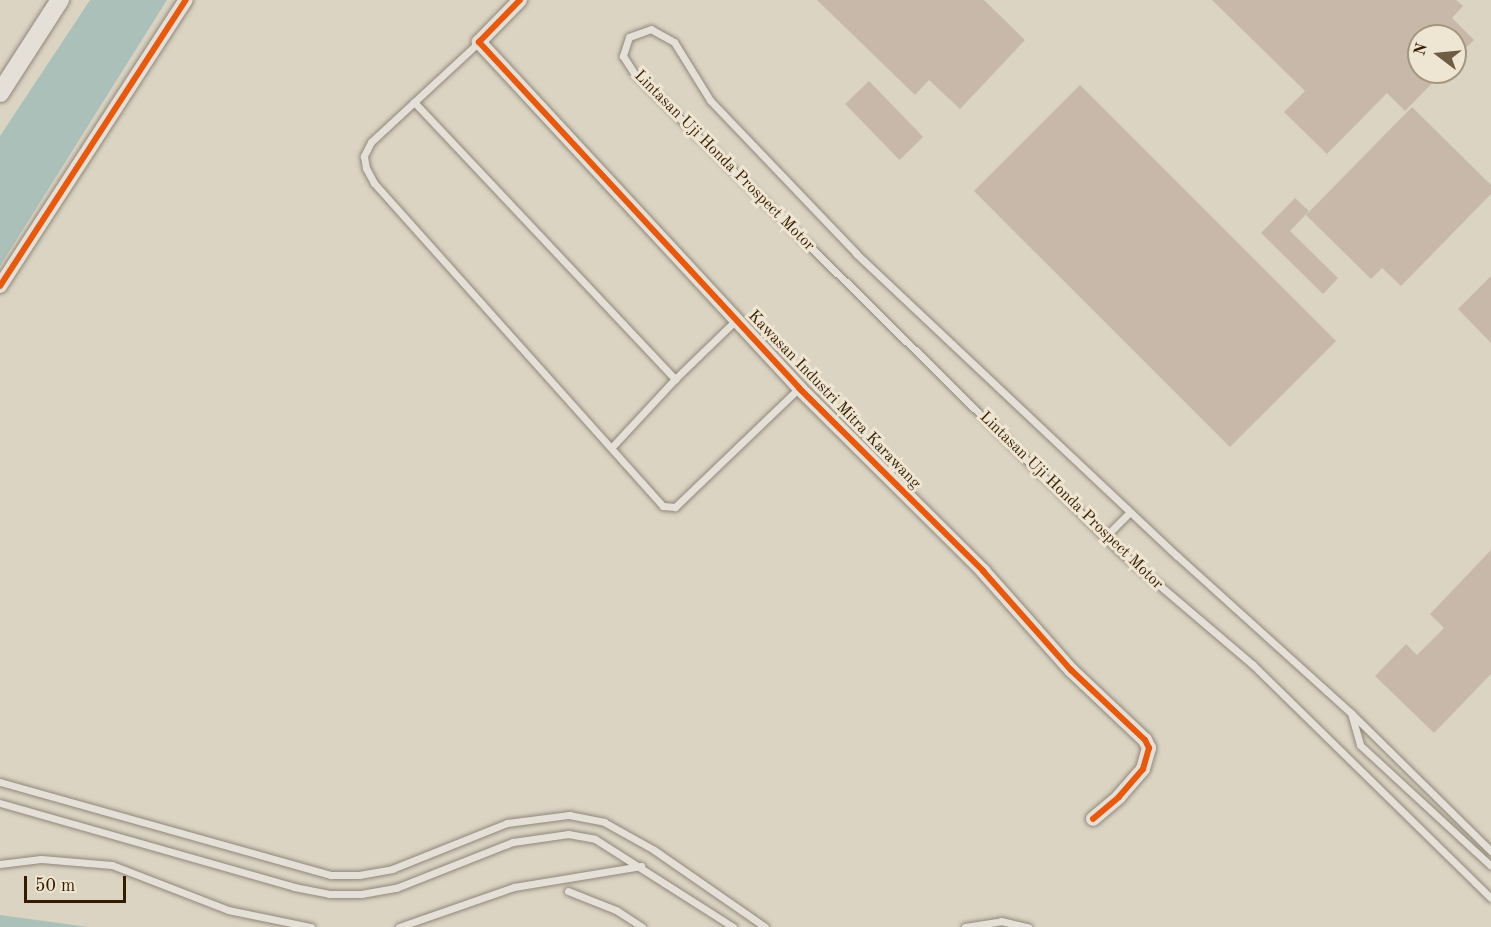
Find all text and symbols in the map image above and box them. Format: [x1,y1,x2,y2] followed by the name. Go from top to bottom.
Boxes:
[1407,24,1467,84] north arrow
[1412,42,1431,58] text: N
[630,67,818,255] street label: Lintasan Uji Honda Prospect Motor
[744,307,924,493] street label: Kawasan Industri Mitra Karawang
[975,408,1167,594] street label: Lintasan Uji Honda Prospect Motor
[27,864,129,902] scale bar
[35,877,75,895] text: 50 m

